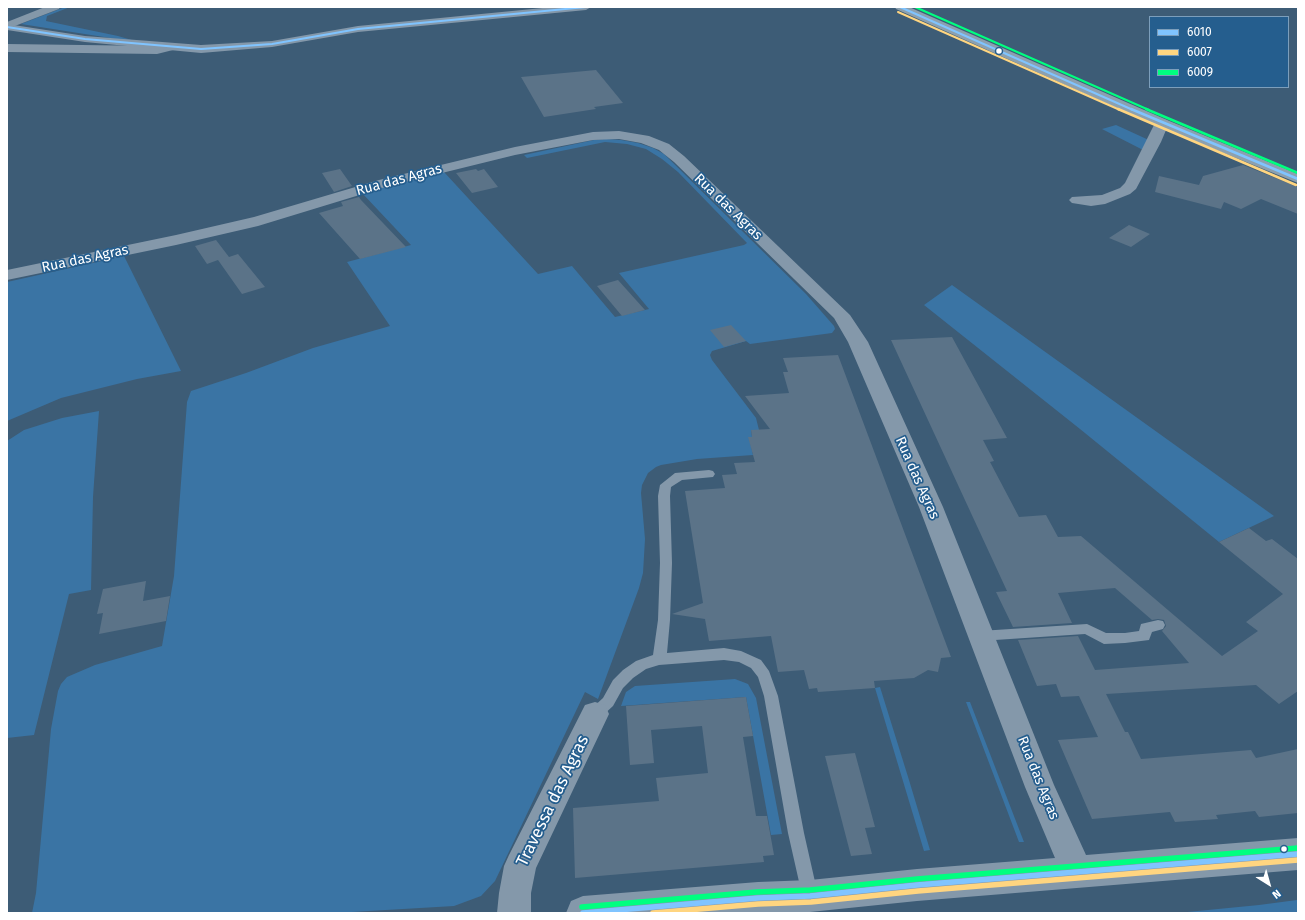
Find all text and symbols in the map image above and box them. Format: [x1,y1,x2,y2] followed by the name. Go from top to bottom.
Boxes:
[1149,16,1289,88] legend
[1187,25,1212,39] text: 6010
[1187,45,1212,59] text: 6007
[994,46,1004,56] unlabelled marker
[1187,65,1213,79] text: 6009
[354,160,444,200] street label: Rua das Agras
[690,170,766,244] street label: Rua das Agras
[40,242,130,276] street label: Rua das Agras
[891,434,943,522] street label: Rua das Agras
[512,732,594,870] street label: Travessa das Agras
[1014,734,1062,822] street label: Rua das Agras
[1279,844,1289,854] unlabelled marker
[1249,864,1289,904] north arrow
[1270,887,1283,901] text: N

